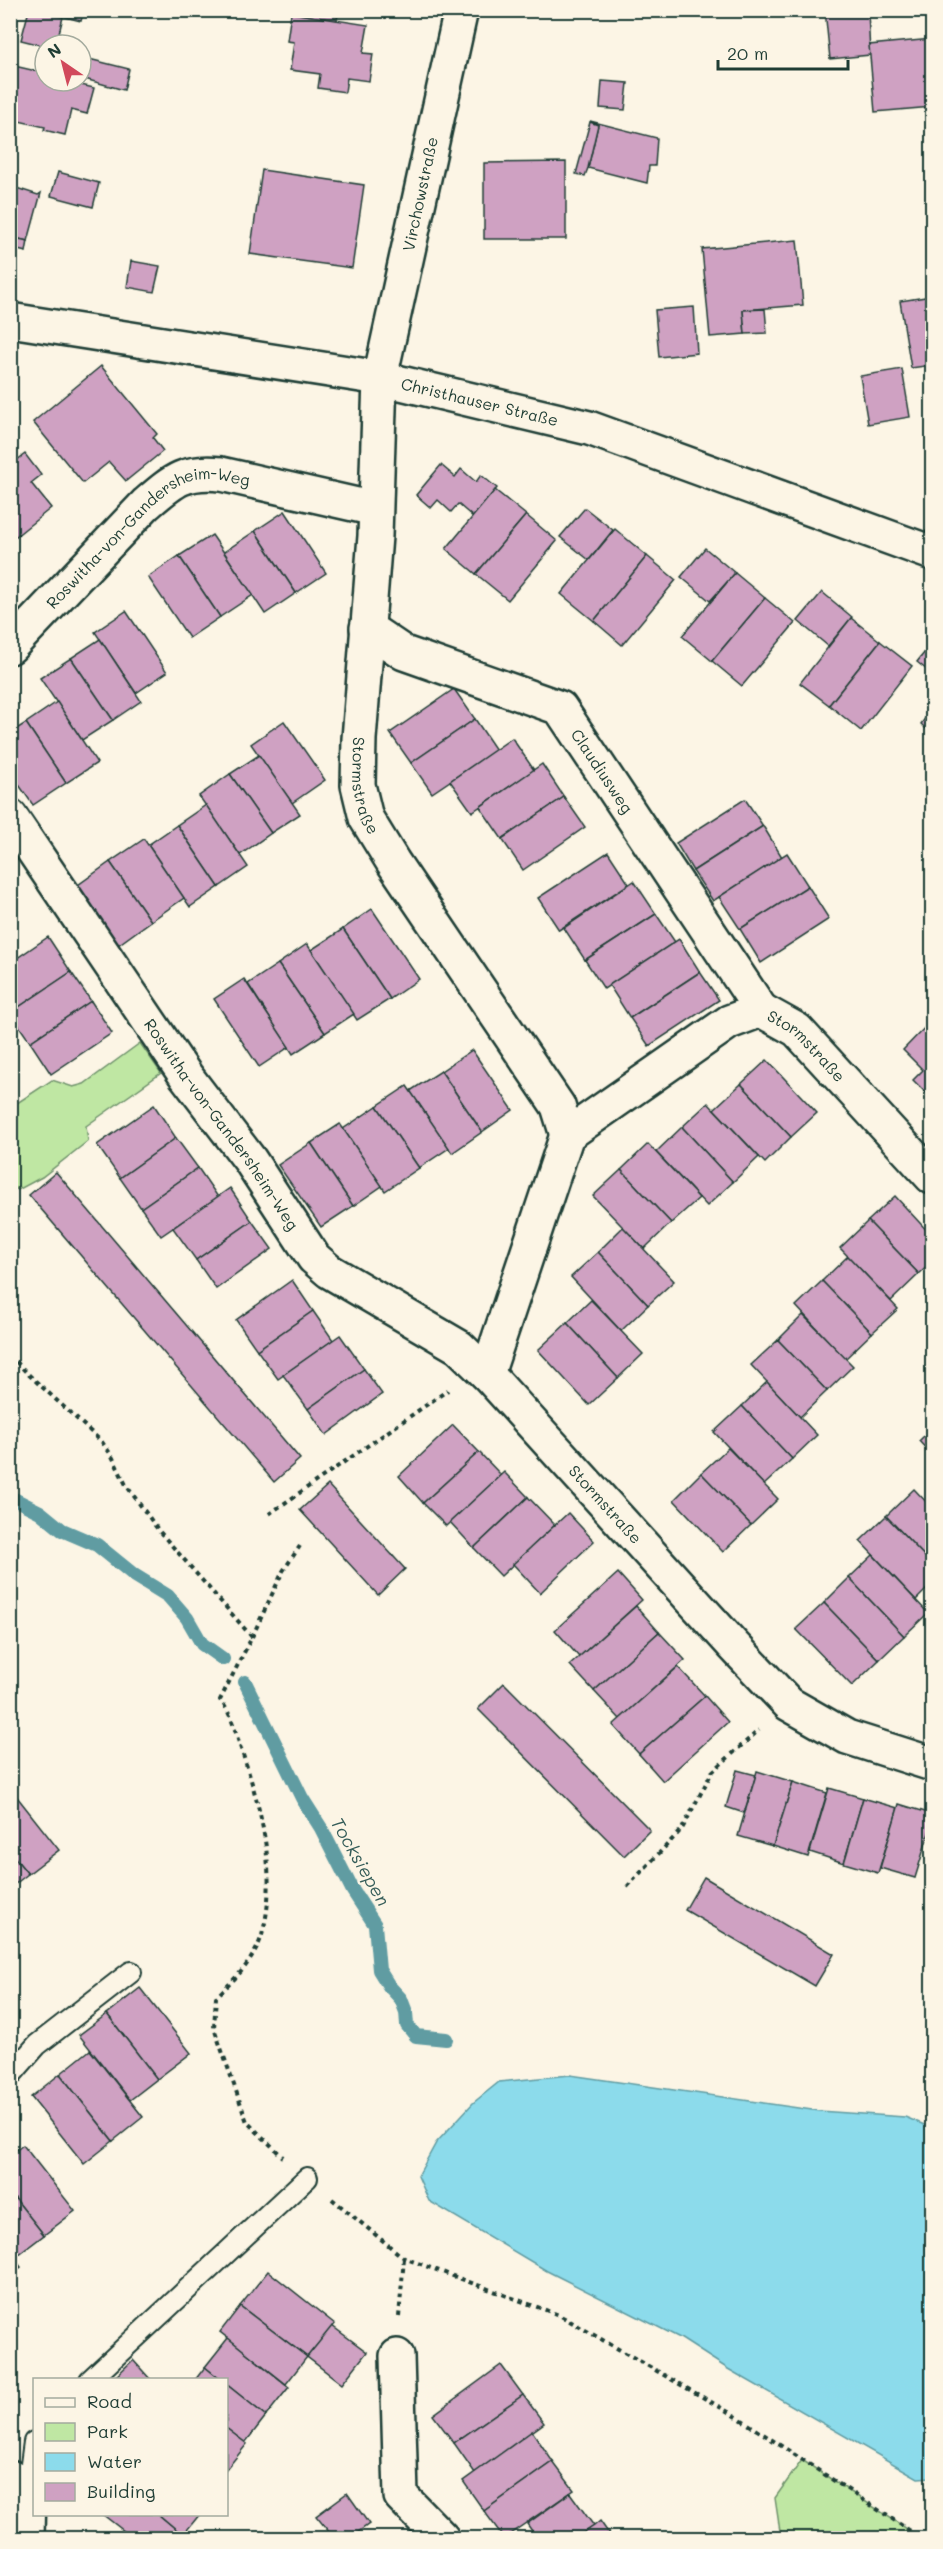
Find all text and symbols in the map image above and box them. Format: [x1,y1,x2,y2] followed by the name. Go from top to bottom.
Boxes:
[33,33,93,93] north arrow
[718,33,848,71] scale bar
[43,38,65,62] text: N
[727,41,768,65] text: 20 m
[397,135,442,253] street label: Virchowstraße
[399,372,561,430] street label: Christhauser Straße
[41,462,252,613] street label: Roswitha-von-Gandersheim-Weg
[567,725,638,817] street label: Claudiusweg
[348,737,384,838] street label: Stormstraße
[764,1005,850,1086] street label: Stormstraße
[140,1014,304,1234] street label: Roswitha-von-Gandersheim-Weg
[565,1460,647,1548] street label: Stormstraße
[326,1813,396,1910] water label: Tocksiepen
[33,2378,228,2516] legend
[87,2389,132,2413] text: Road
[87,2419,128,2443] text: Park
[87,2449,142,2473] text: Water
[87,2479,155,2503] text: Building

